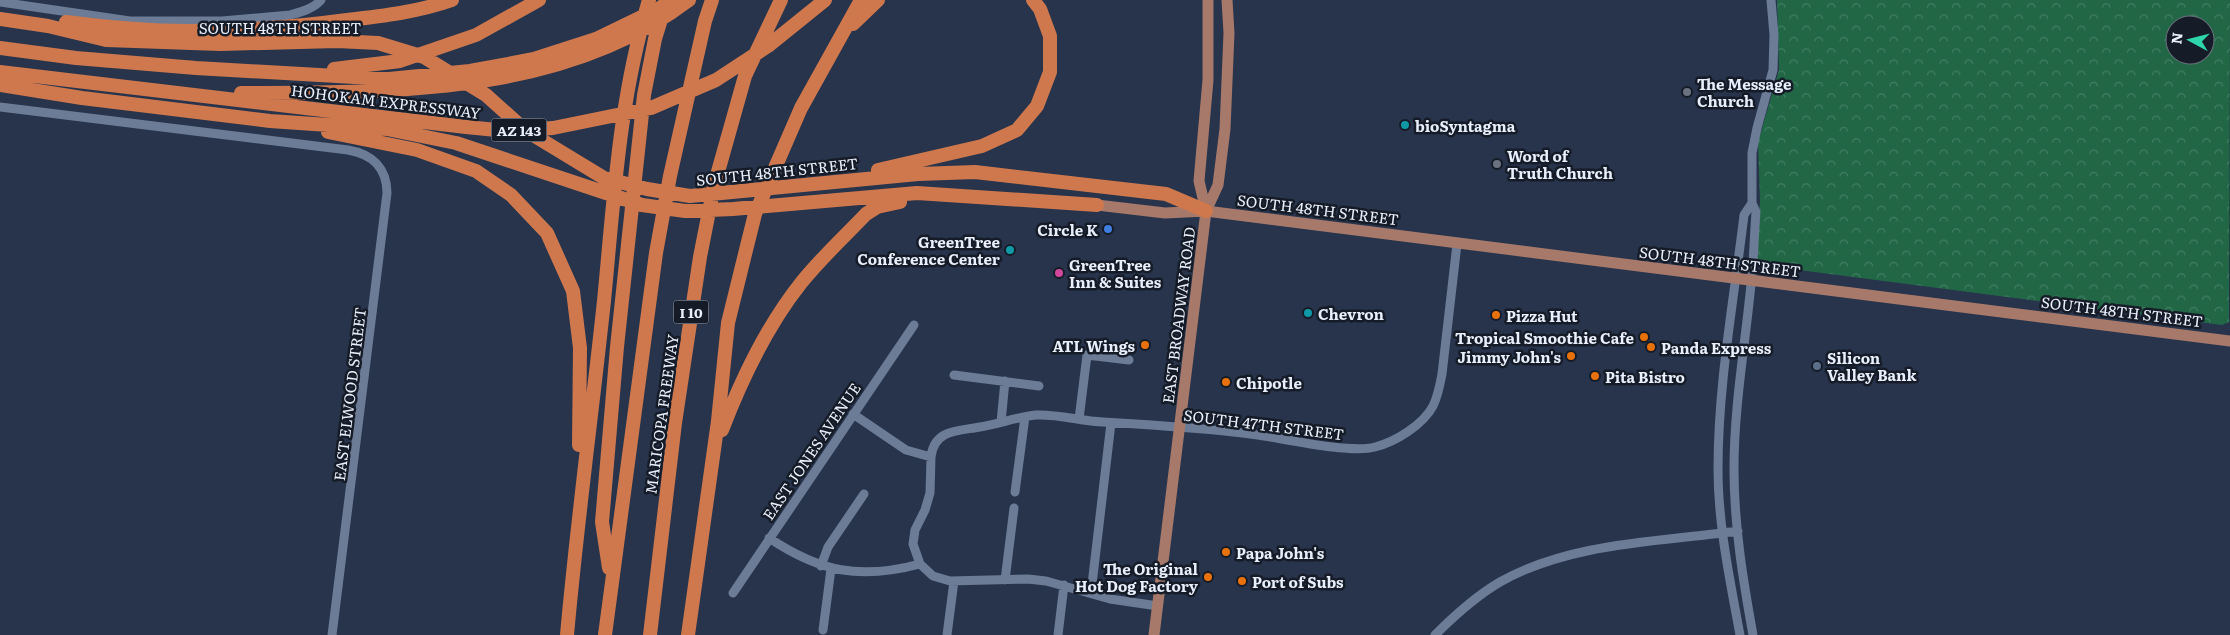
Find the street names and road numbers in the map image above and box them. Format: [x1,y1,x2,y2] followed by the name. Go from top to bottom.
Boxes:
[199,16,361,39] street label: SOUTH 48TH STREET
[290,78,482,124] street label: HOHOKAM EXPRESSWAY
[492,118,546,142] road number: AZ 143
[695,151,859,191] street label: SOUTH 48TH STREET
[1236,188,1400,230] street label: SOUTH 48TH STREET
[1156,225,1200,405] street label: EAST BROADWAY ROAD
[1638,240,1802,282] street label: SOUTH 48TH STREET
[2040,290,2204,332] street label: SOUTH 48TH STREET
[674,300,708,324] road number: I 10
[327,306,371,482] street label: EAST ELWOOD STREET
[638,332,684,495] street label: MARICOPA FREEWAY
[756,378,866,524] street label: EAST JONES AVENUE
[1182,403,1346,445] street label: SOUTH 47TH STREET

